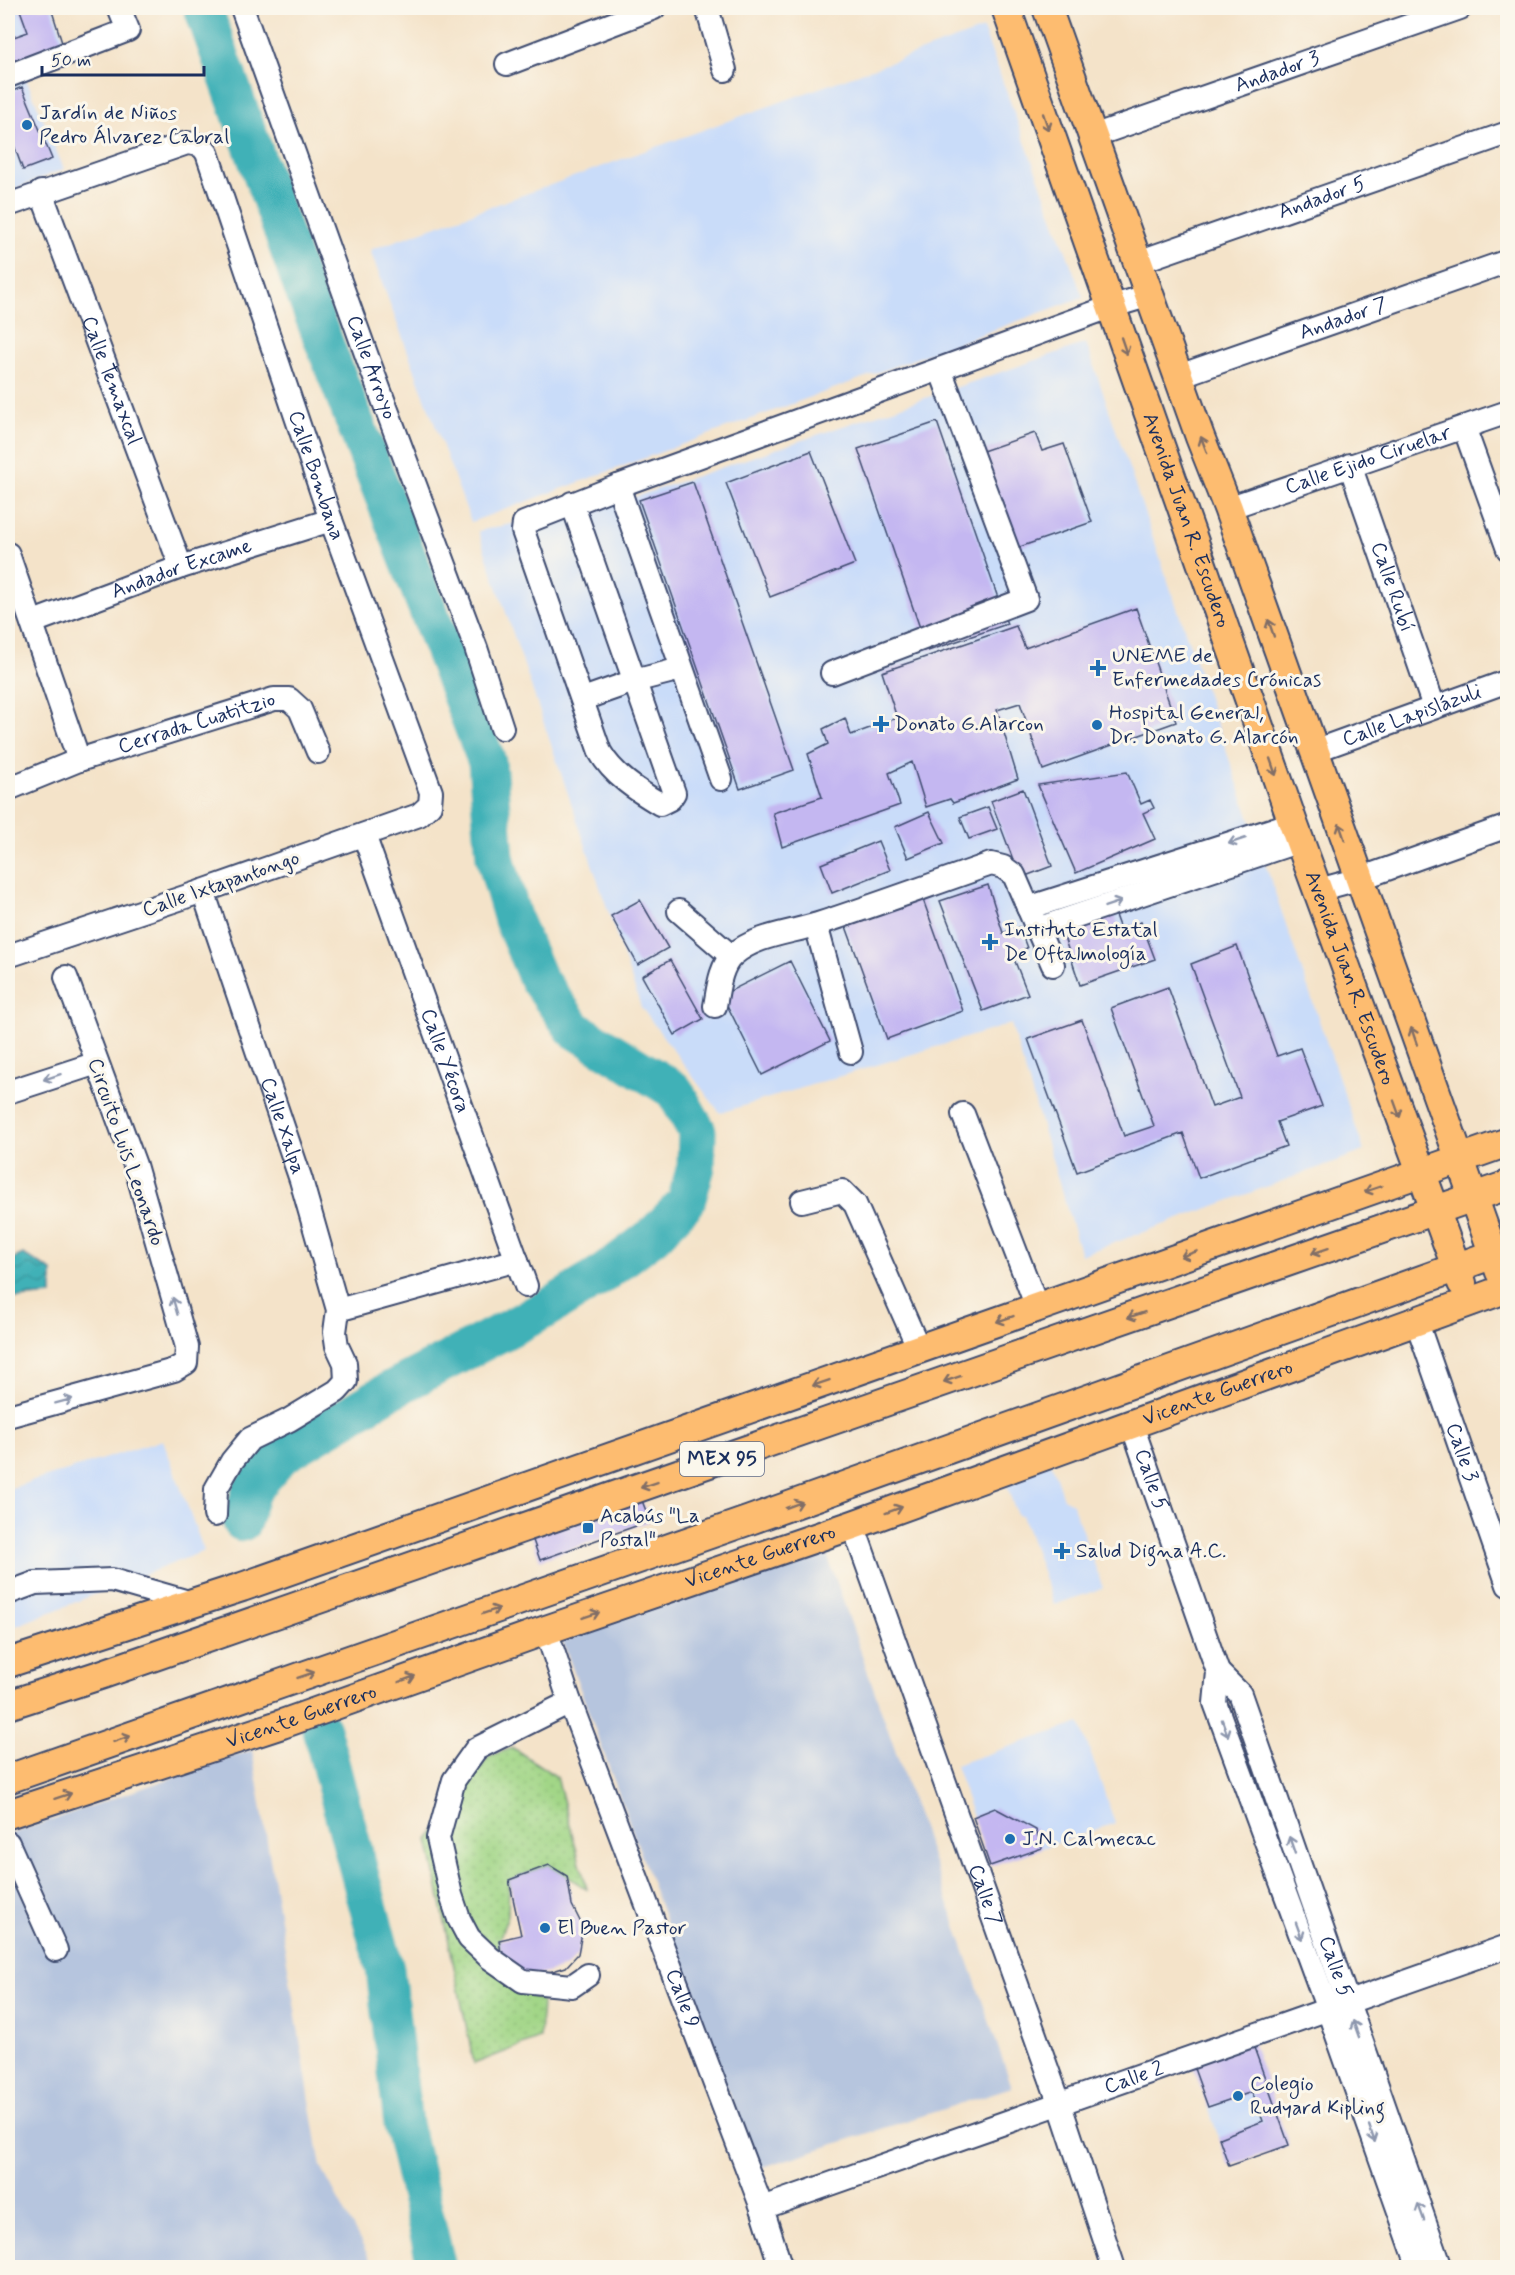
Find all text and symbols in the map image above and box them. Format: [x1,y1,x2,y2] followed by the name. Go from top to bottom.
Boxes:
[42,39,204,77] scale bar
[1231,44,1324,100] street label: Andador 3
[51,49,91,73] text: 50 m
[39,99,229,151] place label: Jardín de Niños Pedro Álvarez Cabral
[1042,112,1053,131] one-way arrow
[20,118,34,132] marker: Jardín de Niños Pedro Álvarez Cabral
[1274,170,1370,226] street label: Andador 5
[1295,290,1391,347] street label: Andador 7
[75,312,148,448] street label: Calle Temaxcal
[339,312,403,424] street label: Calle Arroyo
[1120,336,1131,355] one-way arrow
[281,407,351,544] street label: Calle Bombana
[1136,409,1237,632] street label: Avenida Juan R. Escudero
[1281,419,1455,501] street label: Calle Ejido Ciruelar
[1197,437,1208,455] one-way arrow
[107,532,256,606] street label: Andador Excame
[1364,538,1421,636] street label: Calle Rubí
[1264,620,1275,638] one-way arrow
[1112,642,1321,694] place label: UNEME de Enfermedades Crónicas
[1089,659,1107,677] marker: UNEME de Enfermedades Crónicas
[1338,678,1485,754] street label: Calle Lapislázuli
[115,685,279,761] street label: Cerrada Cuatitzio
[1109,699,1299,751] place label: Hospital General, Dr. Donato G. Alarcón
[894,710,1044,738] place label: Donato G.Alarcon
[872,715,890,733] marker: Donato G.Alarcon
[1090,718,1104,732] marker: Hospital General, Dr. Donato G. Alarcón
[1269,758,1280,776] one-way arrow
[1336,823,1347,842] one-way arrow
[1228,836,1247,847] one-way arrow
[139,844,303,924] street label: Calle Ixtapantongo
[1298,867,1402,1089] street label: Avenida Juan R. Escudero
[1103,897,1122,908] one-way arrow
[1004,916,1158,969] place label: Instituto Estatal De Oftalmología
[981,933,999,951] marker: Instituto Estatal De Oftalmología
[414,1005,477,1117] street label: Calle Yécora
[1408,1027,1419,1046] one-way arrow
[81,1054,171,1250] street label: Circuito Luis Leonardo
[43,1073,62,1084] one-way arrow
[253,1074,312,1178] street label: Calle Xalpa
[1393,1099,1404,1118] one-way arrow
[1364,1185,1383,1196] one-way arrow
[1311,1247,1330,1258] one-way arrow
[1180,1249,1199,1260] one-way arrow
[169,1297,181,1316] one-way arrow
[1127,1311,1146,1322] one-way arrow
[996,1314,1015,1325] one-way arrow
[1139,1353,1297,1433] street label: Vicente Guerrero
[943,1375,962,1386] one-way arrow
[812,1379,831,1390] one-way arrow
[54,1395,73,1406] one-way arrow
[1439,1419,1485,1486] street label: Calle 3
[680,1442,764,1476] road number: MEX 95
[1127,1445,1175,1514] street label: Calle 5
[640,1480,659,1491] one-way arrow
[784,1498,802,1509] one-way arrow
[600,1502,700,1554] place label: Acabús "La Postal"
[885,1504,903,1515] one-way arrow
[681,1518,839,1596] street label: Vicente Guerrero
[581,1521,595,1535] marker: Acabús "La Postal"
[1076,1537,1226,1567] place label: Salud Digna A.C.
[1053,1542,1071,1560] marker: Salud Digna A.C.
[481,1604,499,1615] one-way arrow
[581,1608,600,1619] one-way arrow
[296,1668,315,1679] one-way arrow
[397,1673,416,1684] one-way arrow
[222,1677,380,1755] street label: Vicente Guerrero
[1220,1718,1231,1737] one-way arrow
[112,1732,131,1743] one-way arrow
[53,1789,72,1800] one-way arrow
[1022,1825,1157,1853] place label: J.N. Calmecac
[1003,1832,1017,1846] marker: J.N. Calmecac
[1286,1835,1297,1854] one-way arrow
[961,1860,1009,1930] street label: Calle 7
[557,1914,687,1942] place label: El Buen Pastor
[538,1921,552,1935] marker: El Buen Pastor
[1295,1921,1306,1940] one-way arrow
[1312,1932,1359,2001] street label: Calle 5
[659,1965,706,2032] street label: Calle 9
[1349,2020,1360,2039] one-way arrow
[1100,2054,1167,2101] street label: Calle 2
[1250,2070,1385,2124] place label: Colegio Rudyard Kipling
[1231,2089,1245,2103] marker: Colegio Rudyard Kipling
[1368,2124,1379,2143] one-way arrow
[1415,2204,1426,2222] one-way arrow

